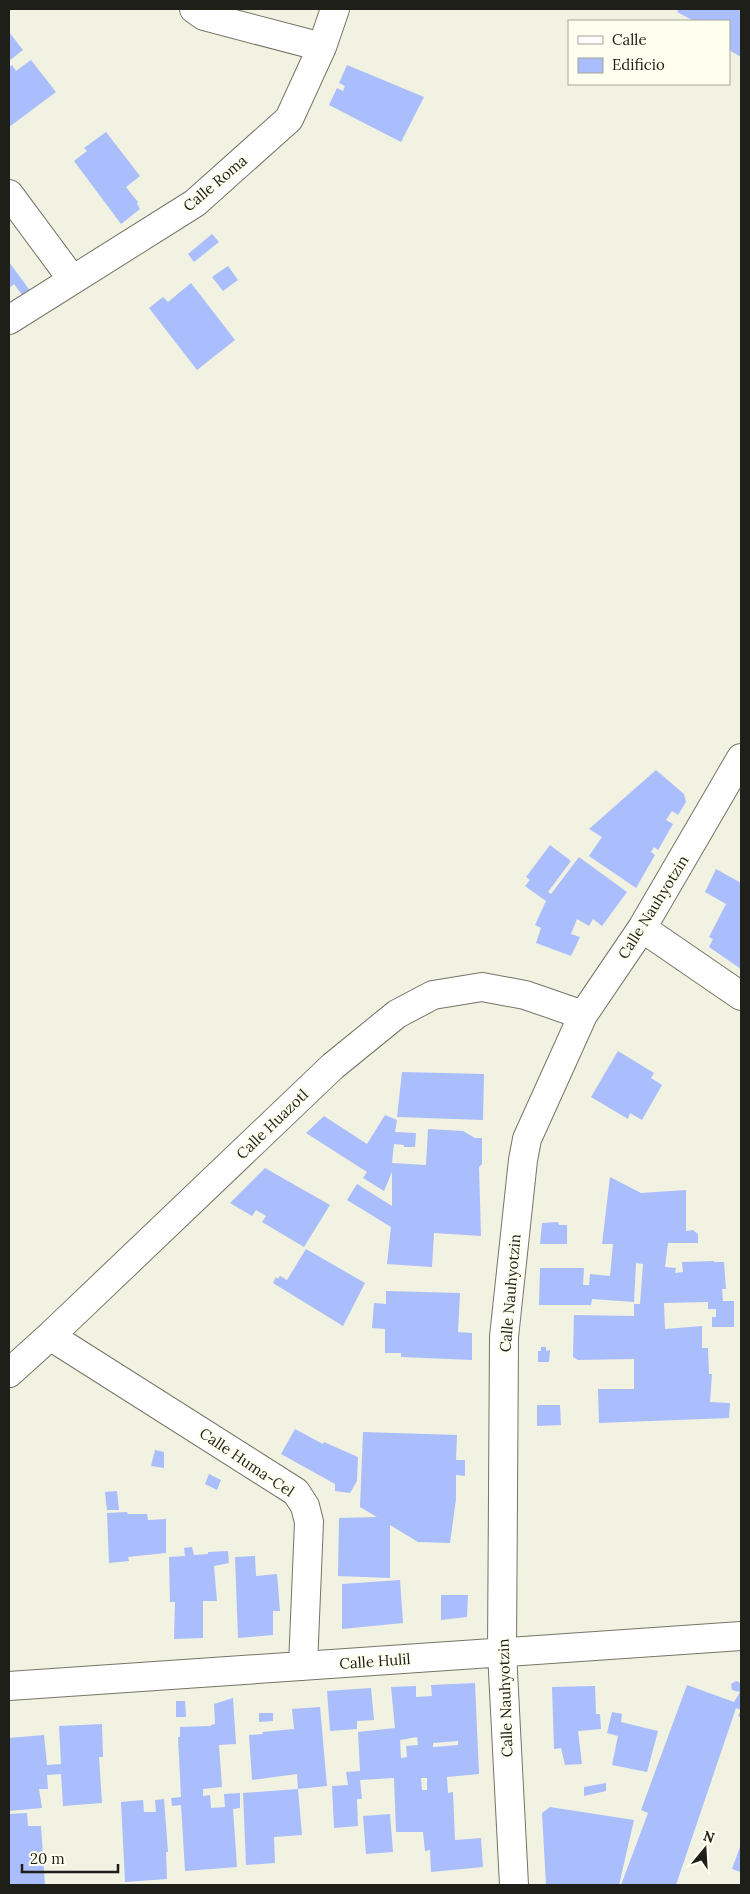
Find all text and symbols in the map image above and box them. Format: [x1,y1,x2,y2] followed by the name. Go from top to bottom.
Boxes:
[568,20,730,85] legend
[612,30,647,49] text: Calle
[612,55,665,74] text: Edificio
[179,151,251,215] street label: Calle Roma
[614,852,692,962] street label: Calle Nauhyotzin
[232,1085,312,1163] street label: Calle Huazotl
[495,1233,525,1353] street label: Calle Nauhyotzin
[196,1423,298,1501] street label: Calle Huma-Cel
[493,1638,517,1758] street label: Calle Nauhyotzin
[339,1649,411,1673] street label: Calle Hulil
[680,1824,730,1874] north arrow
[701,1826,717,1847] text: N
[22,1842,119,1874] scale bar
[30,1849,65,1868] text: 20 m

